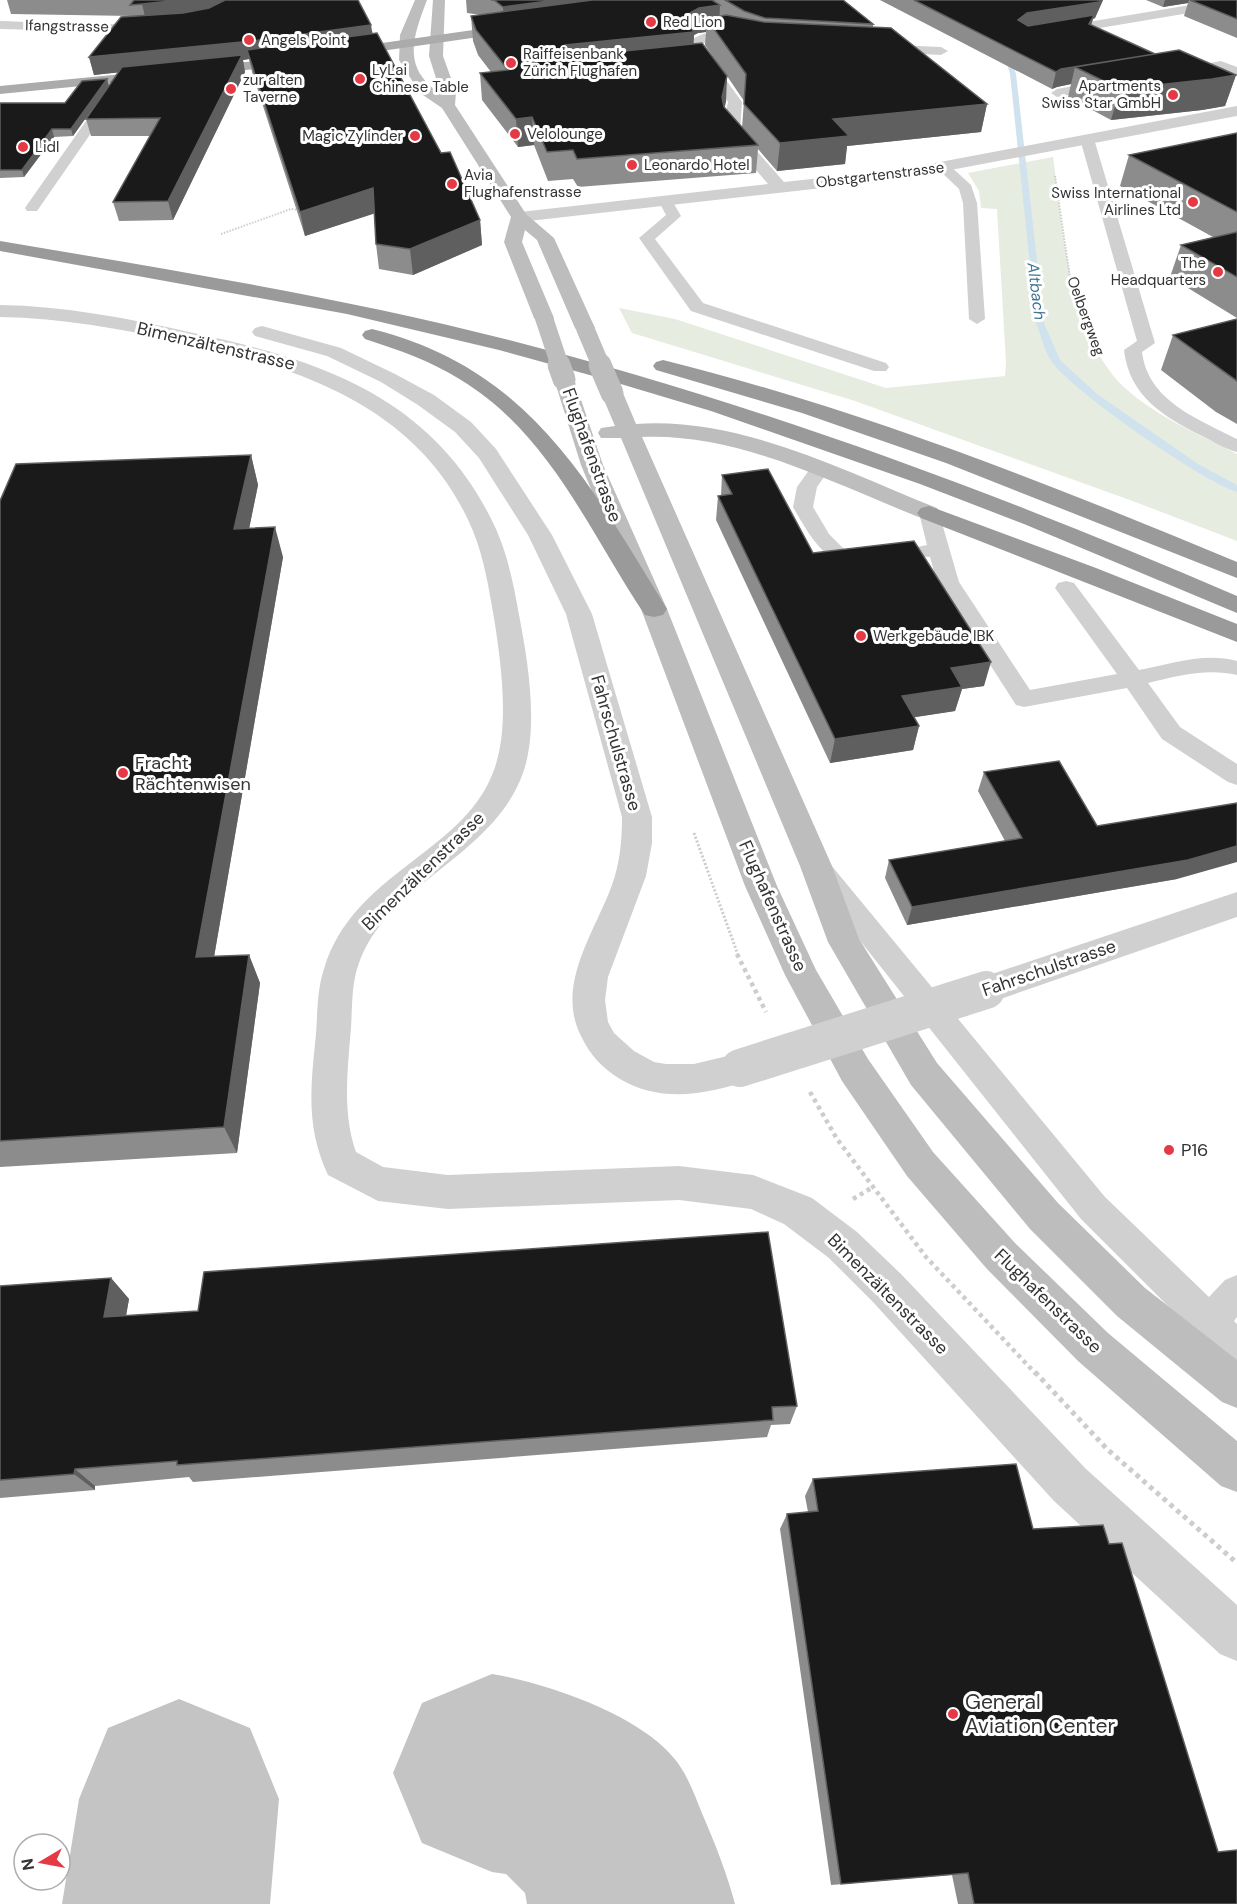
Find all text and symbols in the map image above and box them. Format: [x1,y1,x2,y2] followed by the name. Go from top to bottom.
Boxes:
[663,12,722,32] place label: Red Lion
[25,15,109,37] street label: Ifangstrasse
[644,15,658,29] marker: Red Lion
[261,30,346,50] place label: Angels Point
[242,33,256,47] marker: Angels Point
[523,44,637,81] place label: Raiffeisenbank Zürich Flughafen
[504,56,518,70] marker: Raiffeisenbank Zürich Flughafen
[372,60,469,97] place label: LyLai Chinese Table
[243,70,302,107] place label: zur alten Taverne
[353,72,367,86] marker: LyLai Chinese Table
[1042,76,1161,113] place label: Apartments Swiss Star GmbH
[224,82,238,96] marker: zur alten Taverne
[1166,88,1180,102] marker: Apartments Swiss Star GmbH
[527,124,603,144] place label: Velolounge
[302,126,403,146] place label: Magic Zylinder
[508,127,522,141] marker: Velolounge
[408,129,422,143] marker: Magic Zylinder
[35,137,59,157] place label: Lidl
[16,140,30,154] marker: Lidl
[644,155,750,175] place label: Leonardo Hotel
[815,157,945,193] street label: Obstgartenstrasse
[625,158,639,172] marker: Leonardo Hotel
[464,165,581,202] place label: Avia Flughafenstrasse
[445,177,459,191] marker: Avia Flughafenstrasse
[1051,183,1181,220] place label: Swiss International Airlines Ltd
[1186,195,1200,209] marker: Swiss International Airlines Ltd
[1111,253,1206,290] place label: The Headquarters
[1022,260,1050,321] water label: Altbach
[1211,265,1225,279] marker: The Headquarters
[1062,274,1110,358] street label: Oelbergweg
[135,316,297,376] street label: Bimenzältenstrasse
[557,385,627,525] street label: Flughafenstrasse
[873,626,995,646] place label: Werkgebäude IBK
[854,629,868,643] marker: Werkgebäude IBK
[585,672,647,814] street label: Fahrschulstrasse
[135,751,251,796] place label: Fracht Rächtenwisen
[116,766,130,780] marker: Fracht Rächtenwisen
[357,806,489,936] street label: Bimenzältenstrasse
[733,837,813,975] street label: Flughafenstrasse
[979,934,1119,1002] street label: Fahrschulstrasse
[1181,1138,1208,1162] place label: P16
[1162,1143,1176,1157] marker: P16
[822,1228,954,1360] street label: Bimenzältenstrasse
[989,1243,1107,1359] street label: Flughafenstrasse
[965,1688,1115,1740] place label: General Aviation Center
[946,1707,960,1721] marker: General Aviation Center
[12,1832,72,1892] north arrow
[16,1857,39,1872] text: N

